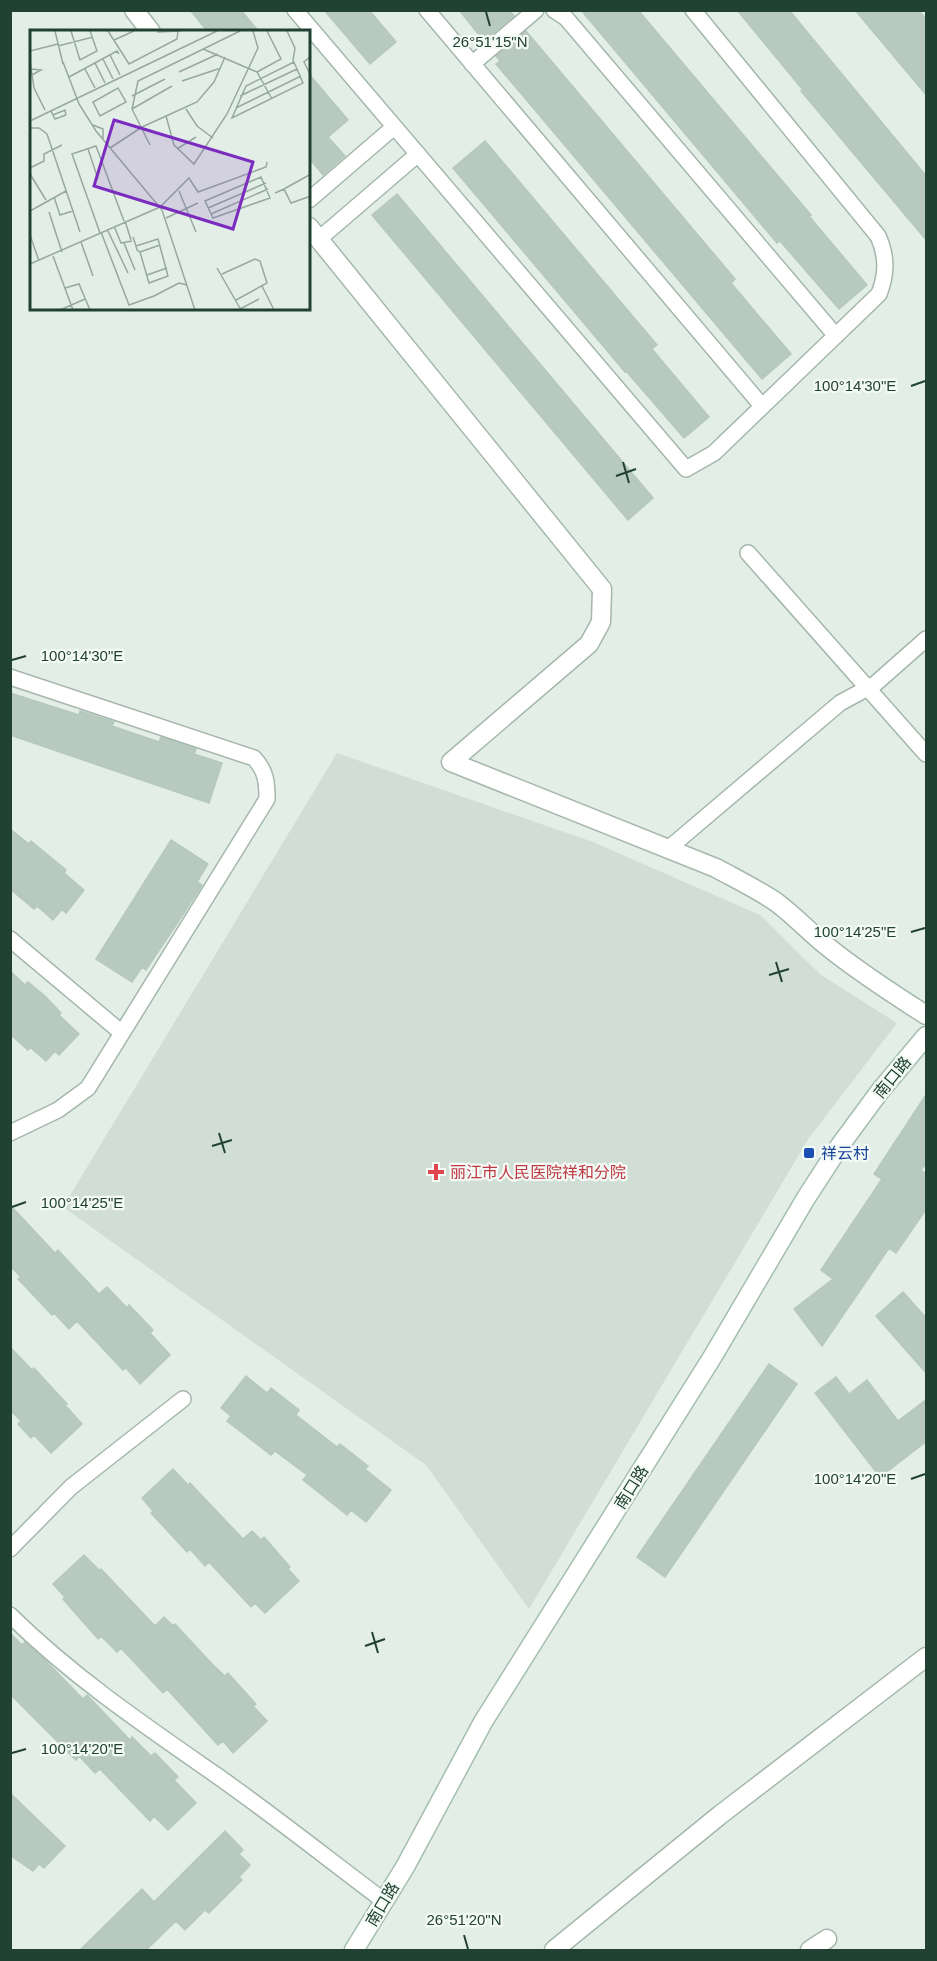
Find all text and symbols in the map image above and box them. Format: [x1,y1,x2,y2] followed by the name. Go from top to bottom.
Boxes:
[30,30,310,310] inset map
[452,33,528,50] text: 26°51'15"N
[814,377,896,394] text: 100°14'30"E
[41,647,123,664] text: 100°14'30"E
[814,923,896,940] text: 100°14'25"E
[871,1053,914,1101] street label: 南口路
[821,1145,869,1162] place label: 祥云村
[802,1146,816,1160] marker: 祥云村
[427,1163,445,1181] marker: 丽江市人民医院祥和分院
[450,1164,626,1181] place label: 丽江市人民医院祥和分院
[41,1194,123,1211] text: 100°14'25"E
[611,1462,651,1512] street label: 南口路
[814,1470,896,1487] text: 100°14'20"E
[41,1740,123,1757] text: 100°14'20"E
[363,1879,402,1929] street label: 南口路
[426,1911,502,1928] text: 26°51'20"N

